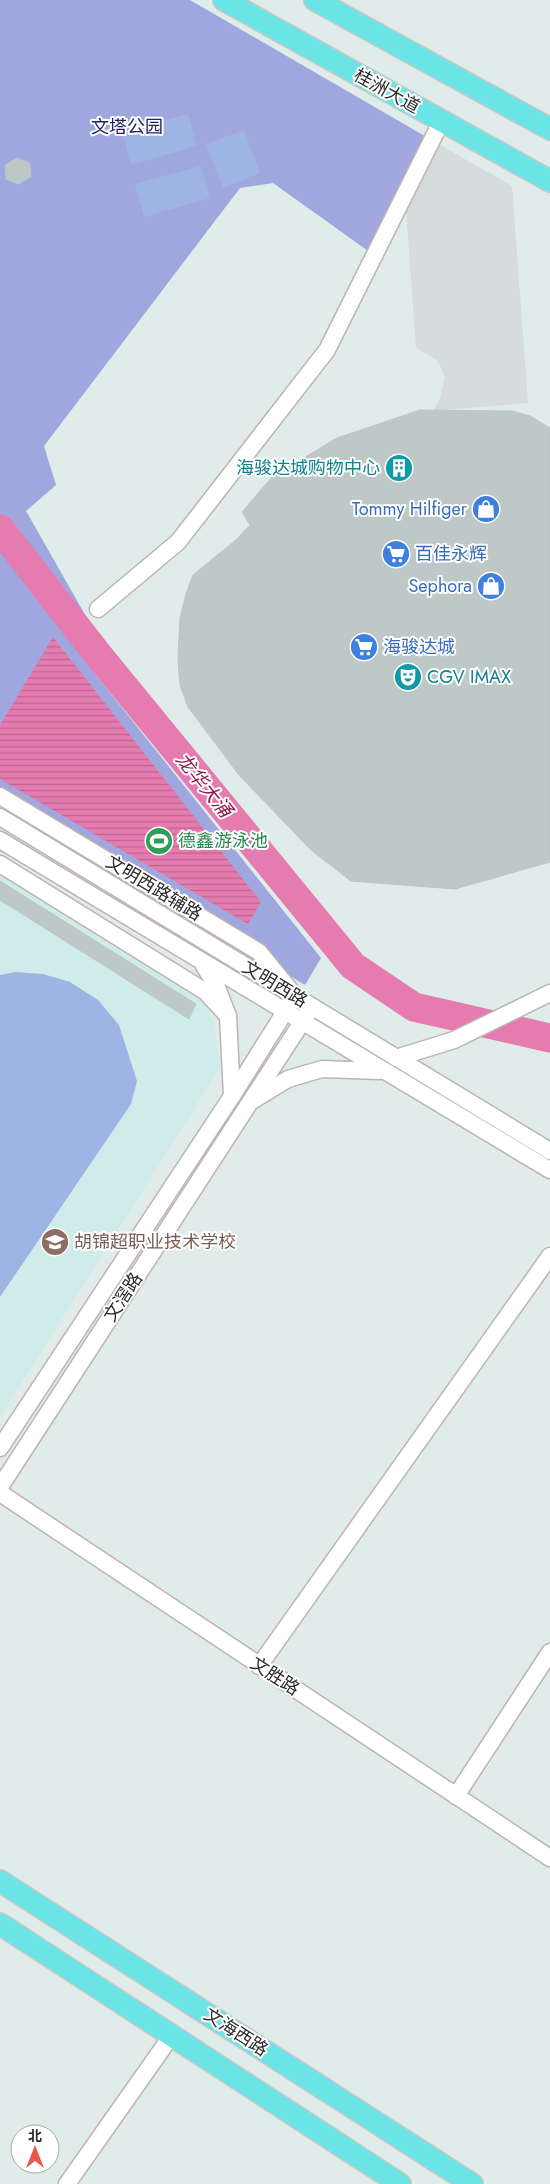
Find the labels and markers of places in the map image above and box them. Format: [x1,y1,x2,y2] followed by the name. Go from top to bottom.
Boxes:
[384,453,414,483] building icon: 海骏达城购物中心
[236,455,380,481] place label: 海骏达城购物中心
[471,494,501,524] shop icon: Tommy Hilfiger
[352,496,468,522] place label: Tommy Hilfiger
[381,539,411,569] supermarket icon: 百佳永辉
[415,541,487,567] place label: 百佳永辉
[476,571,506,601] shop icon: Sephora
[408,573,472,599] place label: Sephora
[349,632,379,662] supermarket icon: 海骏达城
[383,634,455,660] place label: 海骏达城
[393,662,423,692] theatre icon: CGV IMAX
[427,664,511,690] place label: CGV IMAX
[144,826,174,856] sports icon: 德鑫游泳池
[178,828,268,854] place label: 德鑫游泳池
[40,1227,70,1257] school or university icon: 胡锦超职业技术学校
[74,1229,236,1255] place label: 胡锦超职业技术学校

